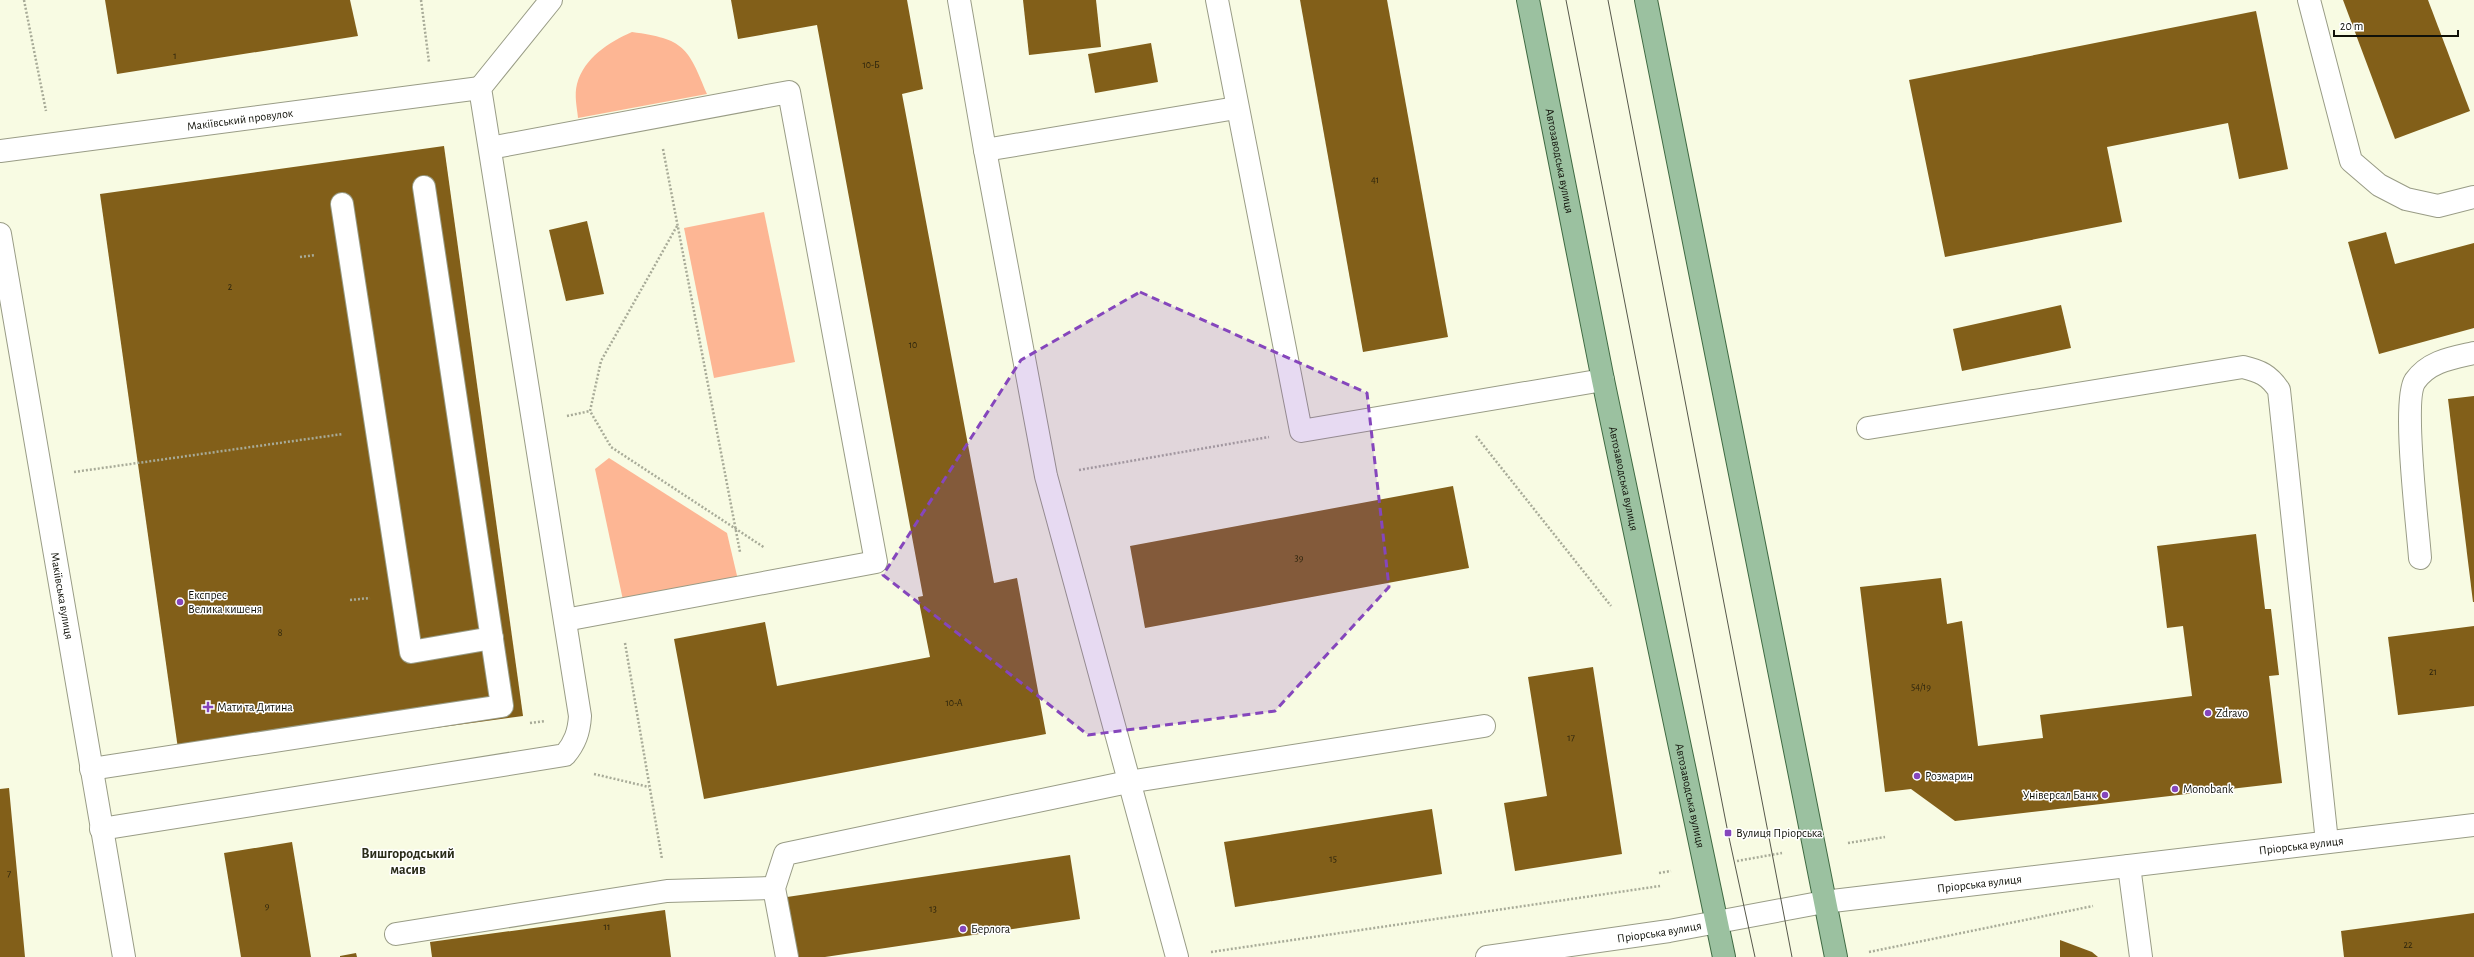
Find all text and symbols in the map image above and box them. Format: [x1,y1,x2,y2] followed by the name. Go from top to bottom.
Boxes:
[2334,12,2458,38] scale bar
[2340,20,2363,32] text: 20 m
[173,51,177,61] house number: 1
[862,60,880,70] house number: 10-Б
[186,107,294,132] street label: Макіївський провулок
[1544,107,1576,214] street label: Автозаводська вулиця
[1371,175,1379,185] house number: 41
[228,282,233,292] house number: 2
[909,340,917,350] house number: 10
[1607,425,1640,532] street label: Автозаводська вулиця
[49,551,75,640] street label: Макіївська вулиця
[1295,553,1304,563] house number: 39
[188,589,262,615] place label: Експрес Велика кишеня
[175,597,185,607] marker: Експрес Велика кишеня
[278,628,283,638] house number: 8
[2429,667,2437,677] house number: 21
[1911,682,1931,692] house number: 54/19
[945,698,963,708] house number: 10-А
[202,701,214,713] marker: Мати та Дитина
[217,701,293,713] place label: Мати та Дитина
[2216,707,2248,719] place label: Zdravo
[2203,708,2213,718] marker: Zdravo
[1567,733,1575,743] house number: 17
[1673,742,1707,849] street label: Автозаводська вулиця
[1925,770,1973,782] place label: Розмарин
[1912,771,1922,781] marker: Розмарин
[2183,783,2234,795] place label: Monobank
[2170,784,2180,794] marker: Monobank
[2023,789,2097,801] place label: Універсал Банк
[2100,790,2110,800] marker: Універсал Банк
[1736,827,1823,840] place label: Вулиця Пріорська
[1723,828,1733,838] marker: Вулиця Пріорська
[2258,834,2344,856] street label: Пріорська вулиця
[361,847,455,877] district label: Вишгородський масив
[1329,854,1337,864] house number: 15
[7,869,11,879] house number: 7
[1936,873,2022,895] street label: Пріорська вулиця
[265,901,270,911] house number: 9
[929,904,937,914] house number: 13
[1616,919,1702,944] street label: Пріорська вулиця
[604,922,610,932] house number: 11
[971,923,1011,935] place label: Берлога
[958,924,968,934] marker: Берлога
[2403,940,2413,950] house number: 22

